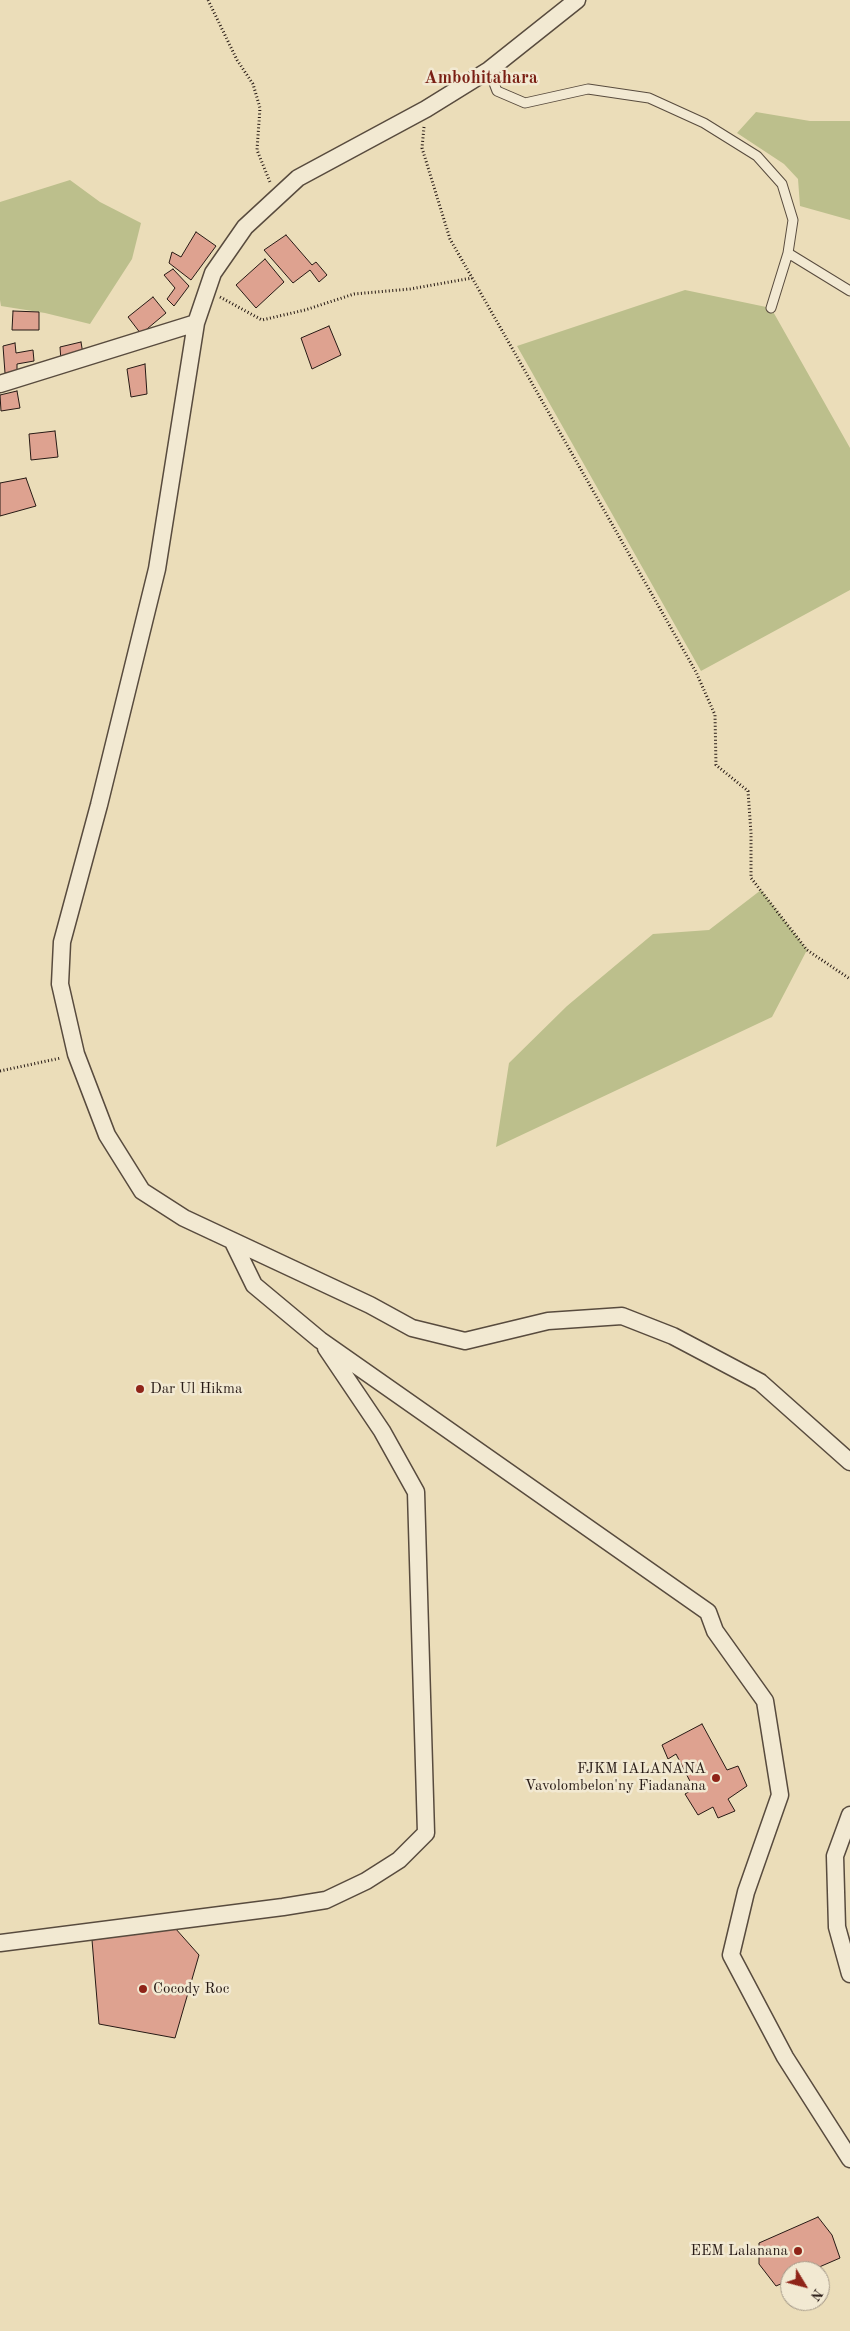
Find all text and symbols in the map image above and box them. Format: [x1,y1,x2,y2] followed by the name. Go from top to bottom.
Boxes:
[424,67,538,89] district label: Ambohitahara
[150,1380,242,1398] place label: Dar Ul Hikma
[134,1383,146,1395] marker: Dar Ul Hikma
[525,1760,706,1795] place label: FJKM IALANANA Vavolombelon'ny Fiadanana
[710,1772,722,1784] marker: FJKM IALANANA Vavolombelon'ny Fiadanana
[153,1980,229,1998] place label: Cocody Roc
[137,1983,149,1995] marker: Cocody Roc
[691,2242,788,2260] place label: EEM Lalanana
[792,2245,804,2257] marker: EEM Lalanana
[780,2261,830,2311] north arrow
[807,2286,825,2303] text: N

